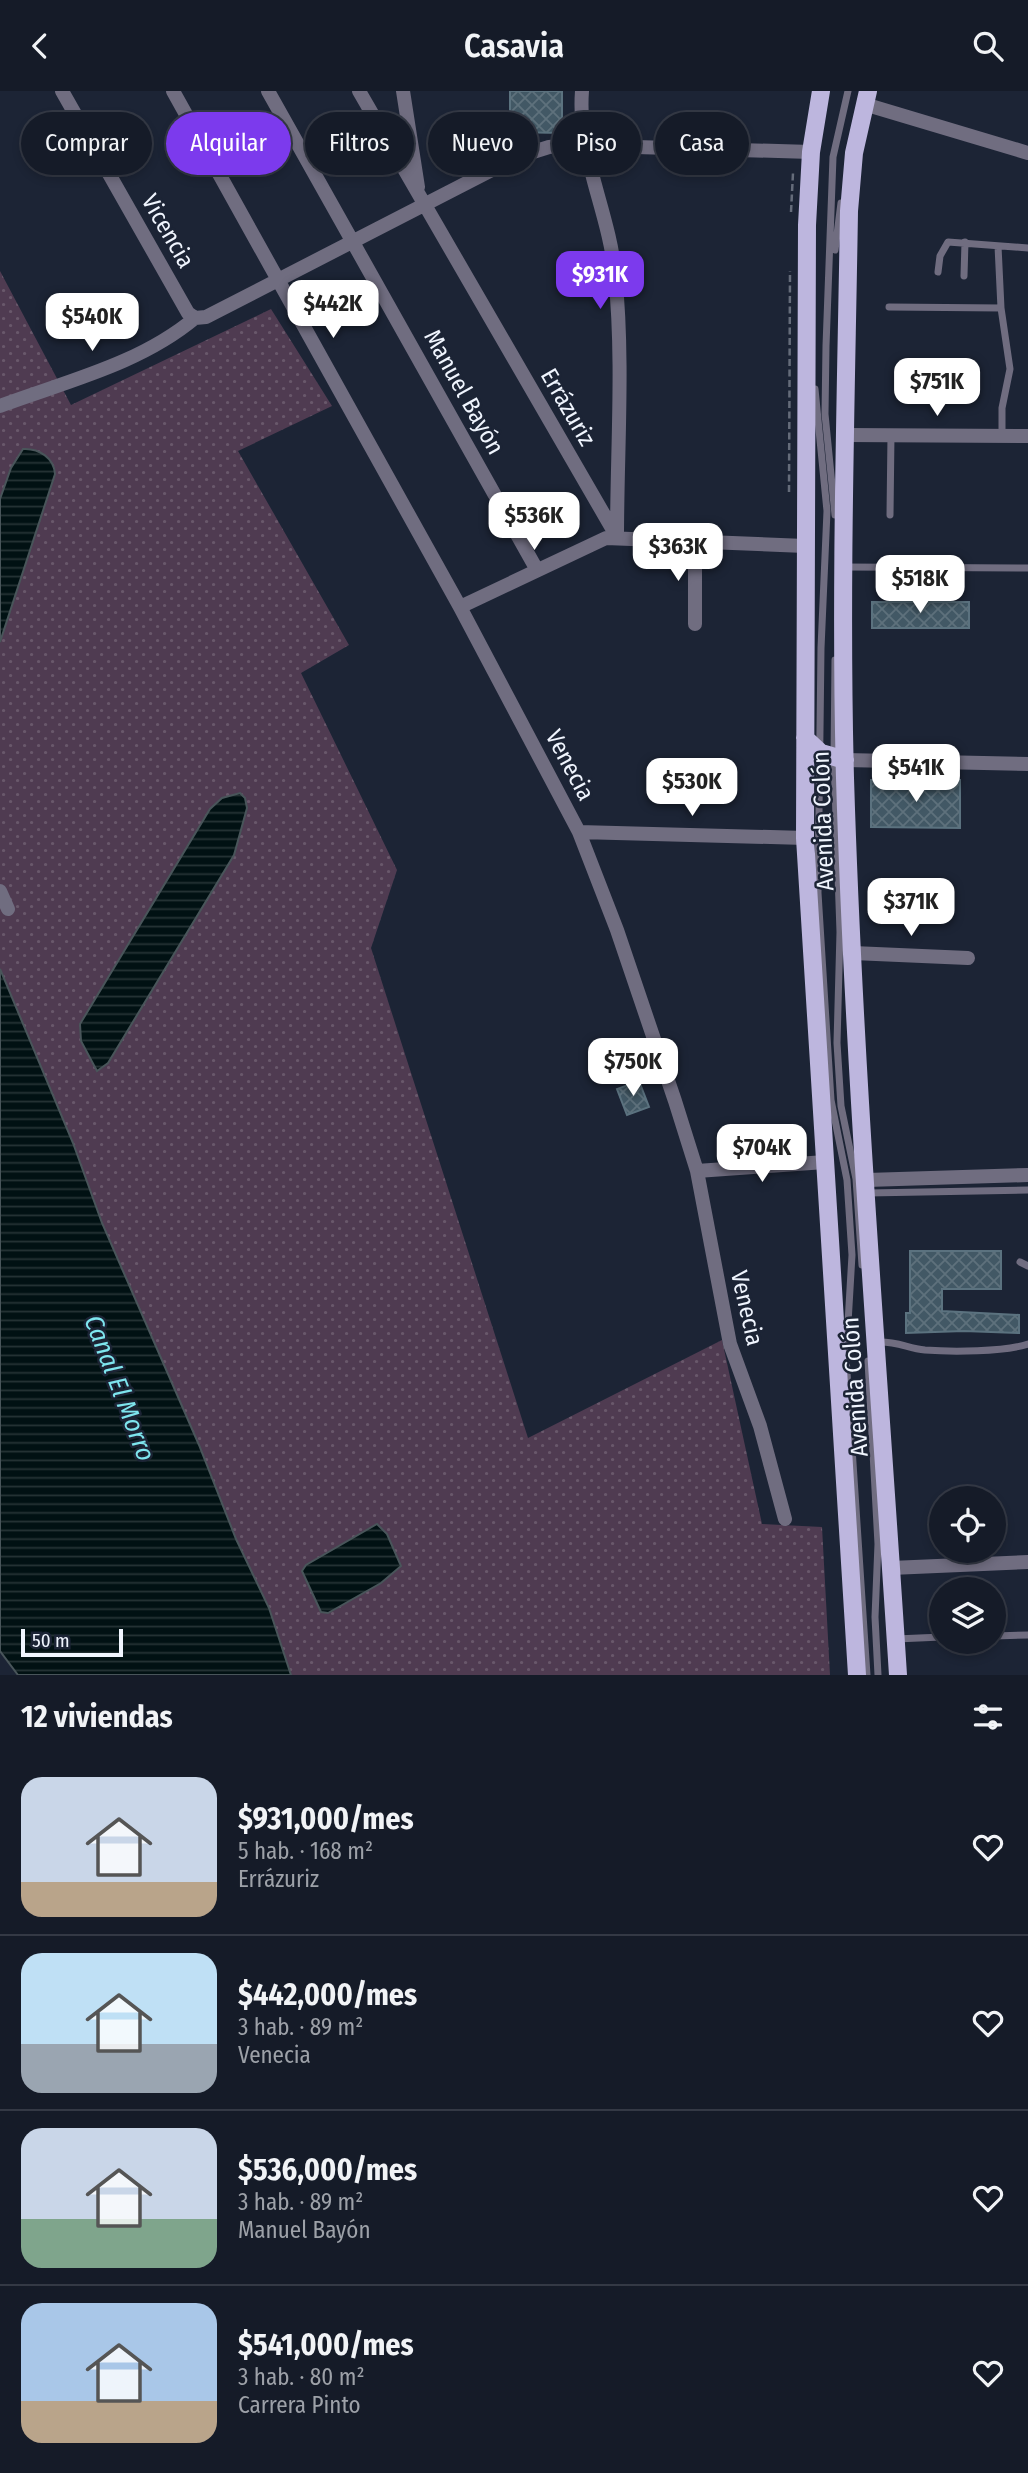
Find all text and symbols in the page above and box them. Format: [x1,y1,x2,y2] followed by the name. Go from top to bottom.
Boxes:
[21,27,59,65] icon: back
[464,27,564,65] text: Casavia
[969,27,1007,65] icon: search
[21,112,152,175] chip: Comprar
[166,112,291,175] chip: Alquilar
[305,112,414,175] chip: Filtros
[428,112,538,175] chip: Nuevo
[552,112,641,175] chip: Piso
[655,112,749,175] chip: Casa
[136,189,200,273] street label: Vicencia
[551,251,649,311] pin: $931K
[572,260,628,288] text: $931K
[284,281,382,340] pin: $442K
[304,289,362,317] text: $442K
[43,293,141,353] pin: $540K
[62,302,122,330] text: $540K
[418,325,510,459] street label: Manuel Bayón
[888,359,986,418] pin: $751K
[535,363,601,451] street label: Errázuriz
[910,367,964,395] text: $751K
[485,493,583,552] pin: $536K
[505,501,563,529] text: $536K
[629,524,727,583] pin: $363K
[649,532,707,560] text: $363K
[871,555,969,615] pin: $518K
[892,564,948,592] text: $518K
[540,725,600,805] street label: Venecia
[867,745,965,804] pin: $541K
[807,751,839,891] street label: Avenida Colón
[888,753,944,781] text: $541K
[643,759,741,818] pin: $530K
[662,767,722,795] text: $530K
[862,879,960,938] pin: $371K
[884,887,938,915] text: $371K
[584,1039,682,1098] pin: $750K
[604,1047,662,1075] text: $750K
[713,1125,811,1184] pin: $704K
[733,1133,791,1161] text: $704K
[725,1268,769,1348] street label: Venecia
[77,1311,162,1466] water label: Canal El Morro
[836,1316,874,1458] street label: Avenida Colón
[929,1486,1006,1654] map controls
[929,1486,1006,1563] button: locate
[929,1577,1006,1654] button: layers
[21,1626,122,1658] scale bar
[32,1629,70,1652] text: 50 m
[969,1698,1007,1736] icon: filters
[21,1699,173,1735] text: 12 viviendas
[238,1801,414,1837] text: $931,000/mes
[77,1805,161,1889] icon: home
[969,1828,1007,1866] icon: heart
[238,1837,373,1865] text: 5 hab. · 168 m²
[238,1865,319,1893] text: Errázuriz
[238,1977,417,2013] text: $442,000/mes
[77,1981,161,2065] icon: home
[969,2004,1007,2042] icon: heart
[238,2013,363,2041] text: 3 hab. · 89 m²
[238,2041,311,2069] text: Venecia
[238,2152,417,2188] text: $536,000/mes
[77,2156,161,2240] icon: home
[969,2179,1007,2217] icon: heart
[238,2188,363,2216] text: 3 hab. · 89 m²
[238,2216,371,2244] text: Manuel Bayón
[238,2327,414,2363] text: $541,000/mes
[77,2331,161,2415] icon: home
[969,2354,1007,2392] icon: heart
[238,2363,365,2391] text: 3 hab. · 80 m²
[238,2391,361,2419] text: Carrera Pinto

